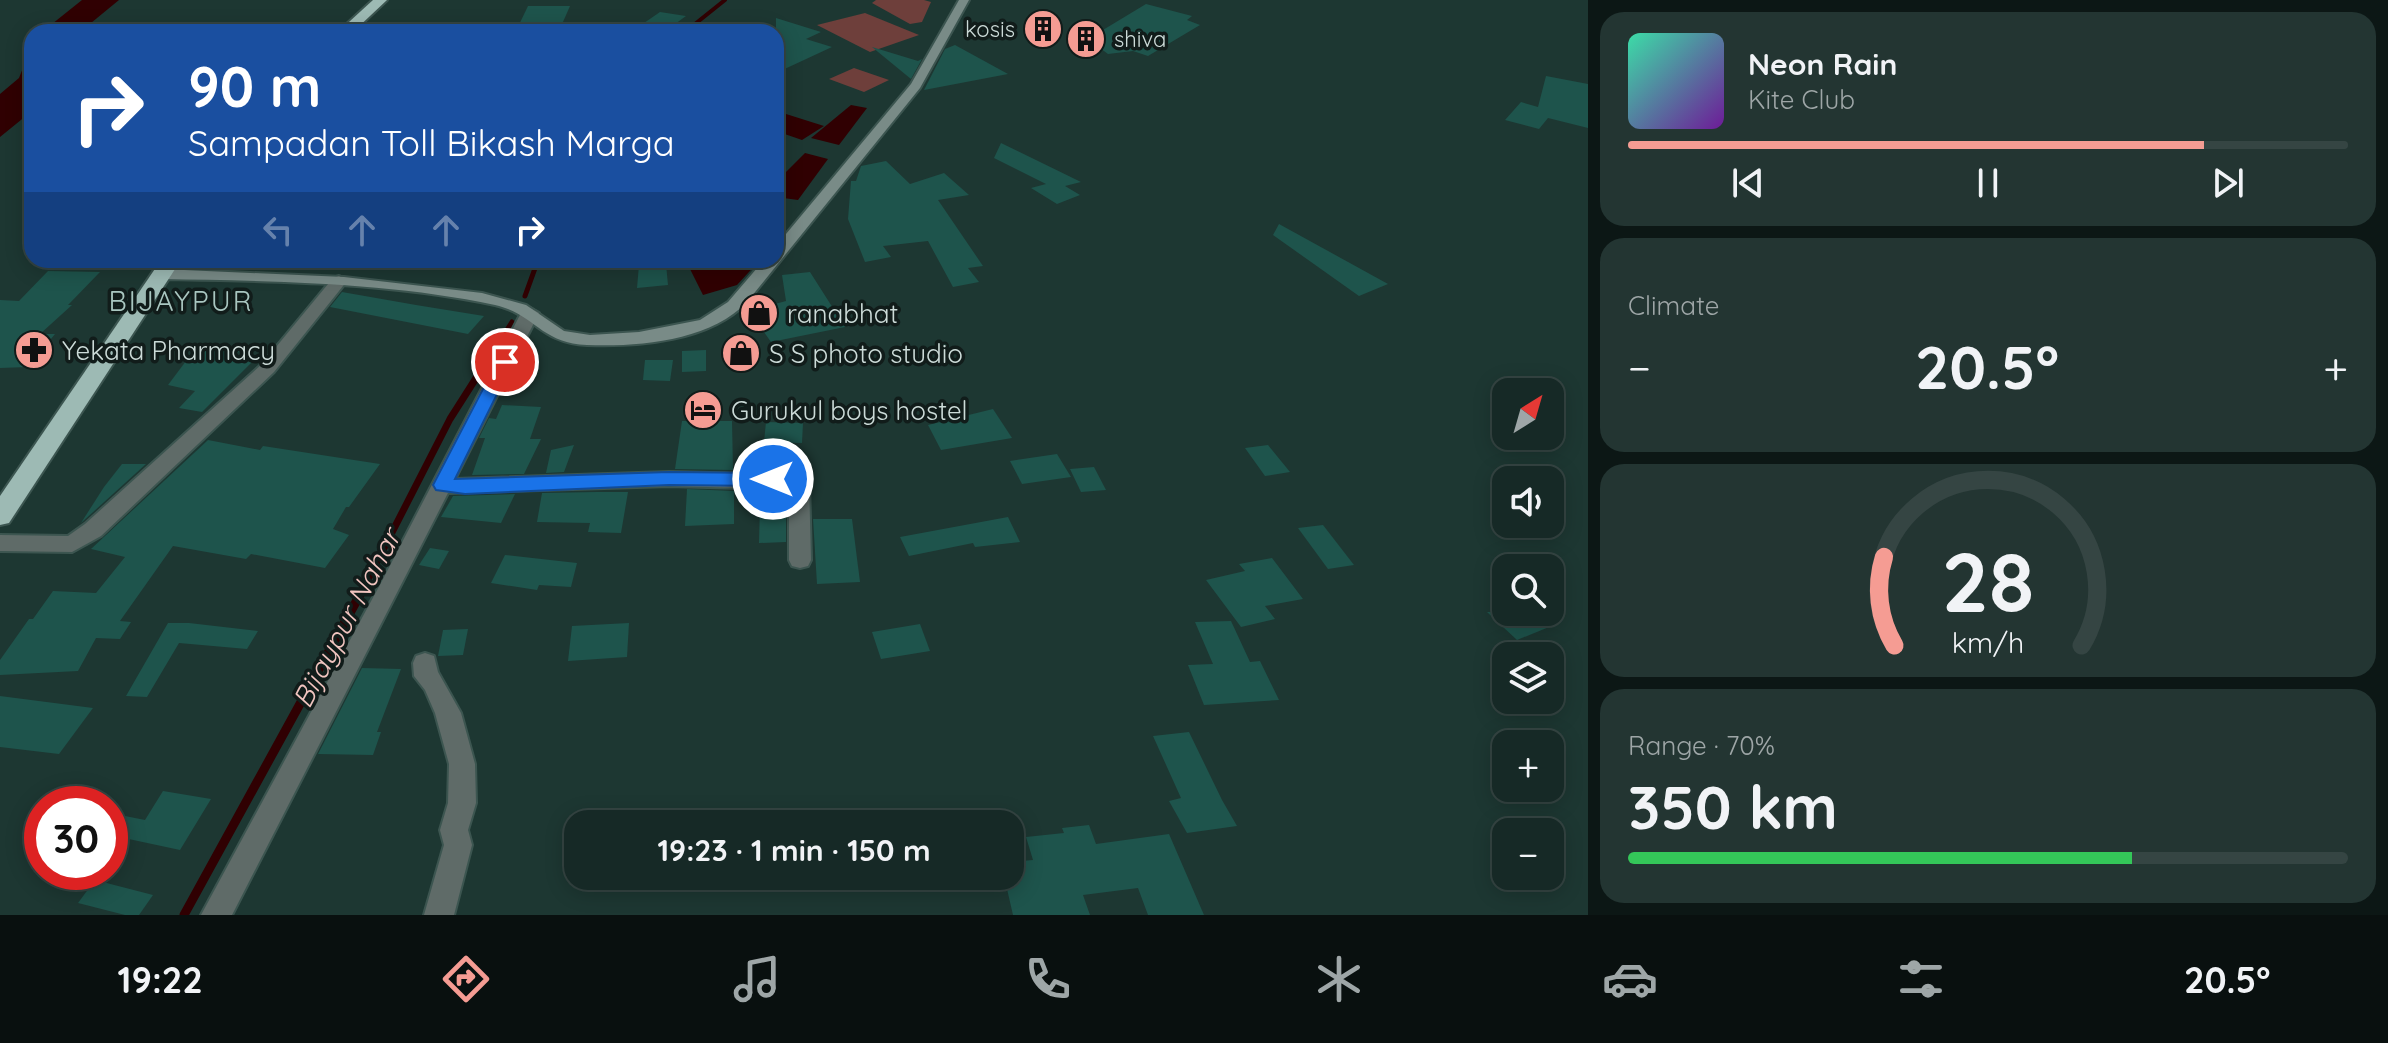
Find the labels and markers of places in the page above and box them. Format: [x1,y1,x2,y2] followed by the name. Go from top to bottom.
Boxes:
[1022,8,1064,50] building icon: kosis
[965,15,1015,43] place label: kosis
[1065,18,1107,60] building icon: shiva
[1114,25,1166,53] place label: shiva
[738,292,780,334] shop icon: ranabhat
[787,297,898,330] place label: ranabhat
[471,328,539,396] pin
[13,329,55,371] pharmacy icon: Yekata Pharmacy
[720,332,762,374] shop icon: S S photo studio
[62,334,275,367] place label: Yekata Pharmacy
[769,337,963,370] place label: S S photo studio
[682,389,724,431] hotel icon: Gurukul boys hostel
[731,394,968,427] place label: Gurukul boys hostel

